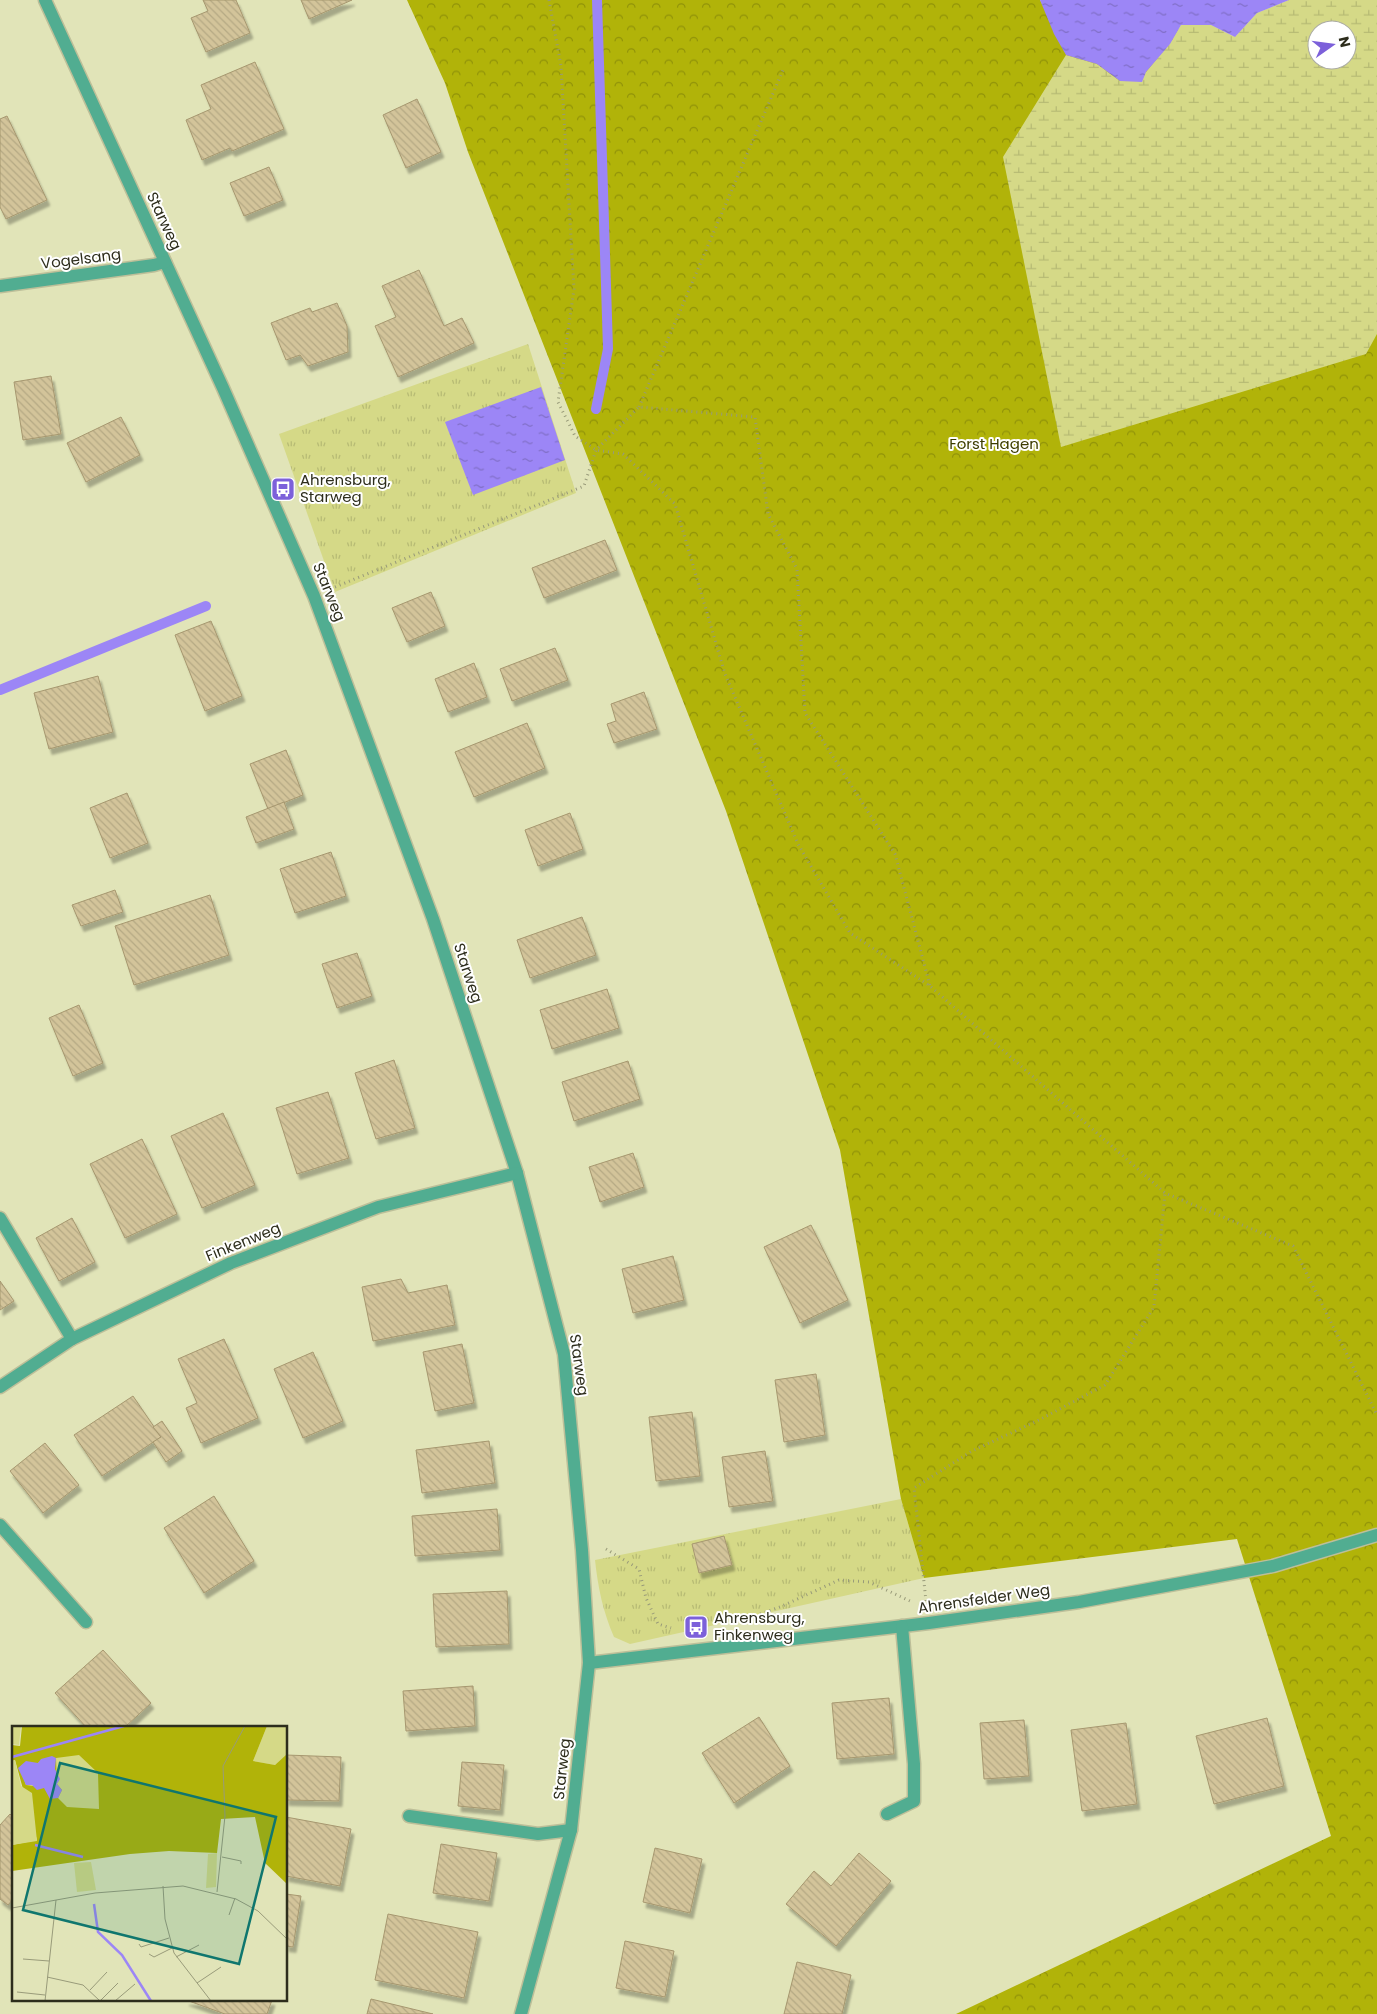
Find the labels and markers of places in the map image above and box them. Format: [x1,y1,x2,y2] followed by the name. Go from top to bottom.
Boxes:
[300,469,391,507] place label: Ahrensburg, Starweg
[270,476,296,502] bus stop icon: Ahrensburg, Starweg
[714,1607,805,1645] place label: Ahrensburg, Finkenweg
[683,1614,709,1640] bus stop icon: Ahrensburg, Finkenweg

